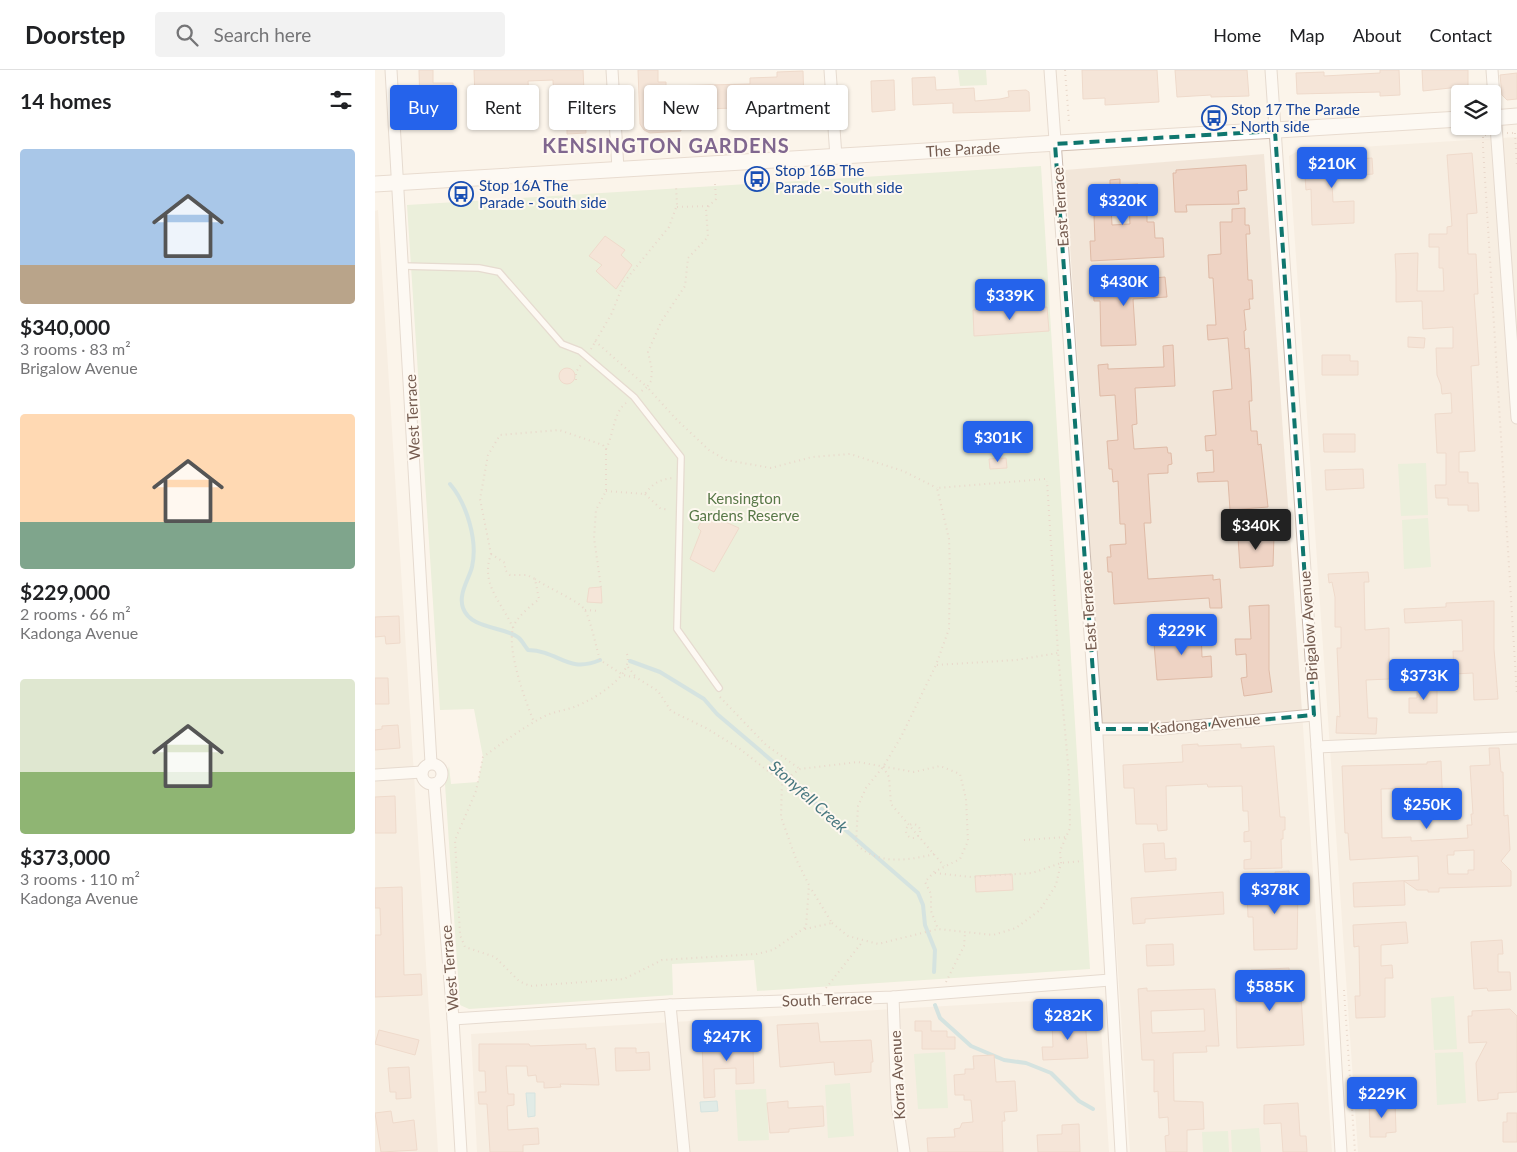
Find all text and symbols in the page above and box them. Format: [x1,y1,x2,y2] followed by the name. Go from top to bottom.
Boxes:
[155,12,505,57] search box
[25,20,125,49] text: Doorstep
[173,21,201,49] icon: search
[213,23,311,46] text: Search here
[1213,24,1261,46] text: Home
[1289,24,1325,46] text: Map
[1353,24,1402,46] text: About
[1430,24,1492,46] text: Contact
[390,85,457,130] chip: Buy
[467,85,539,130] chip: Rent
[549,85,634,130] chip: Filters
[644,85,717,130] chip: New
[727,85,848,130] chip: Apartment
[1451,85,1501,135] map controls
[1451,85,1501,135] button: layers
[327,86,355,114] icon: filters
[20,88,111,113] text: 14 homes
[1231,100,1360,135] place label: Stop 17 The Parade - North side
[1201,105,1227,131] bus stop icon: Stop 17 The Parade - North side
[542,133,790,157] district label: KENSINGTON GARDENS
[925,138,1001,160] street label: The Parade
[1297,146,1367,189] pin: $210K
[1308,153,1356,172] text: $210K
[775,161,903,196] place label: Stop 16B The Parade - South side
[744,166,770,192] bus stop icon: Stop 16B The Parade - South side
[1048,167,1072,247] street label: East Terrace
[479,176,607,211] place label: Stop 16A The Parade - South side
[143,181,233,271] icon: home
[448,181,474,207] bus stop icon: Stop 16A The Parade - South side
[1088,184,1158,226] pin: $320K
[1099,190,1147,209] text: $320K
[1089,264,1159,307] pin: $430K
[1100,271,1148,290] text: $430K
[975,278,1045,321] pin: $339K
[986,285,1034,304] text: $339K
[20,314,110,339] text: $340,000
[20,339,131,358] text: 3 rooms · 83 m²
[20,358,138,377] text: Brigalow Avenue
[401,374,423,460] street label: West Terrace
[963,420,1033,463] pin: $301K
[974,427,1022,446] text: $301K
[143,446,233,536] icon: home
[689,489,799,524] park label: Kensington Gardens Reserve
[1221,508,1291,551] pin: $340K
[1232,515,1280,534] text: $340K
[1295,570,1321,682] street label: Brigalow Avenue
[1076,571,1100,651] street label: East Terrace
[20,579,110,604] text: $229,000
[20,604,131,623] text: 2 rooms · 66 m²
[1147,614,1217,656] pin: $229K
[1158,620,1206,639] text: $229K
[20,623,138,642] text: Kadonga Avenue
[1389,658,1459,701] pin: $373K
[1400,665,1448,684] text: $373K
[1149,709,1261,737] street label: Kadonga Avenue
[143,711,233,801] icon: home
[766,756,852,836] water label: Stonyfell Creek
[1392,788,1462,830] pin: $250K
[1403,794,1451,813] text: $250K
[20,844,110,869] text: $373,000
[20,869,140,888] text: 3 rooms · 110 m²
[1240,872,1310,915] pin: $378K
[1251,879,1299,898] text: $378K
[20,888,138,907] text: Kadonga Avenue
[436,924,462,1012] street label: West Terrace
[1235,970,1305,1012] pin: $585K
[1246,976,1294,995] text: $585K
[782,988,872,1010] street label: South Terrace
[1033,998,1103,1041] pin: $282K
[1044,1005,1092,1024] text: $282K
[692,1020,762,1062] pin: $247K
[703,1026,751,1045] text: $247K
[886,1030,908,1120] street label: Korra Avenue
[1347,1076,1417,1119] pin: $229K
[1358,1083,1406,1102] text: $229K

